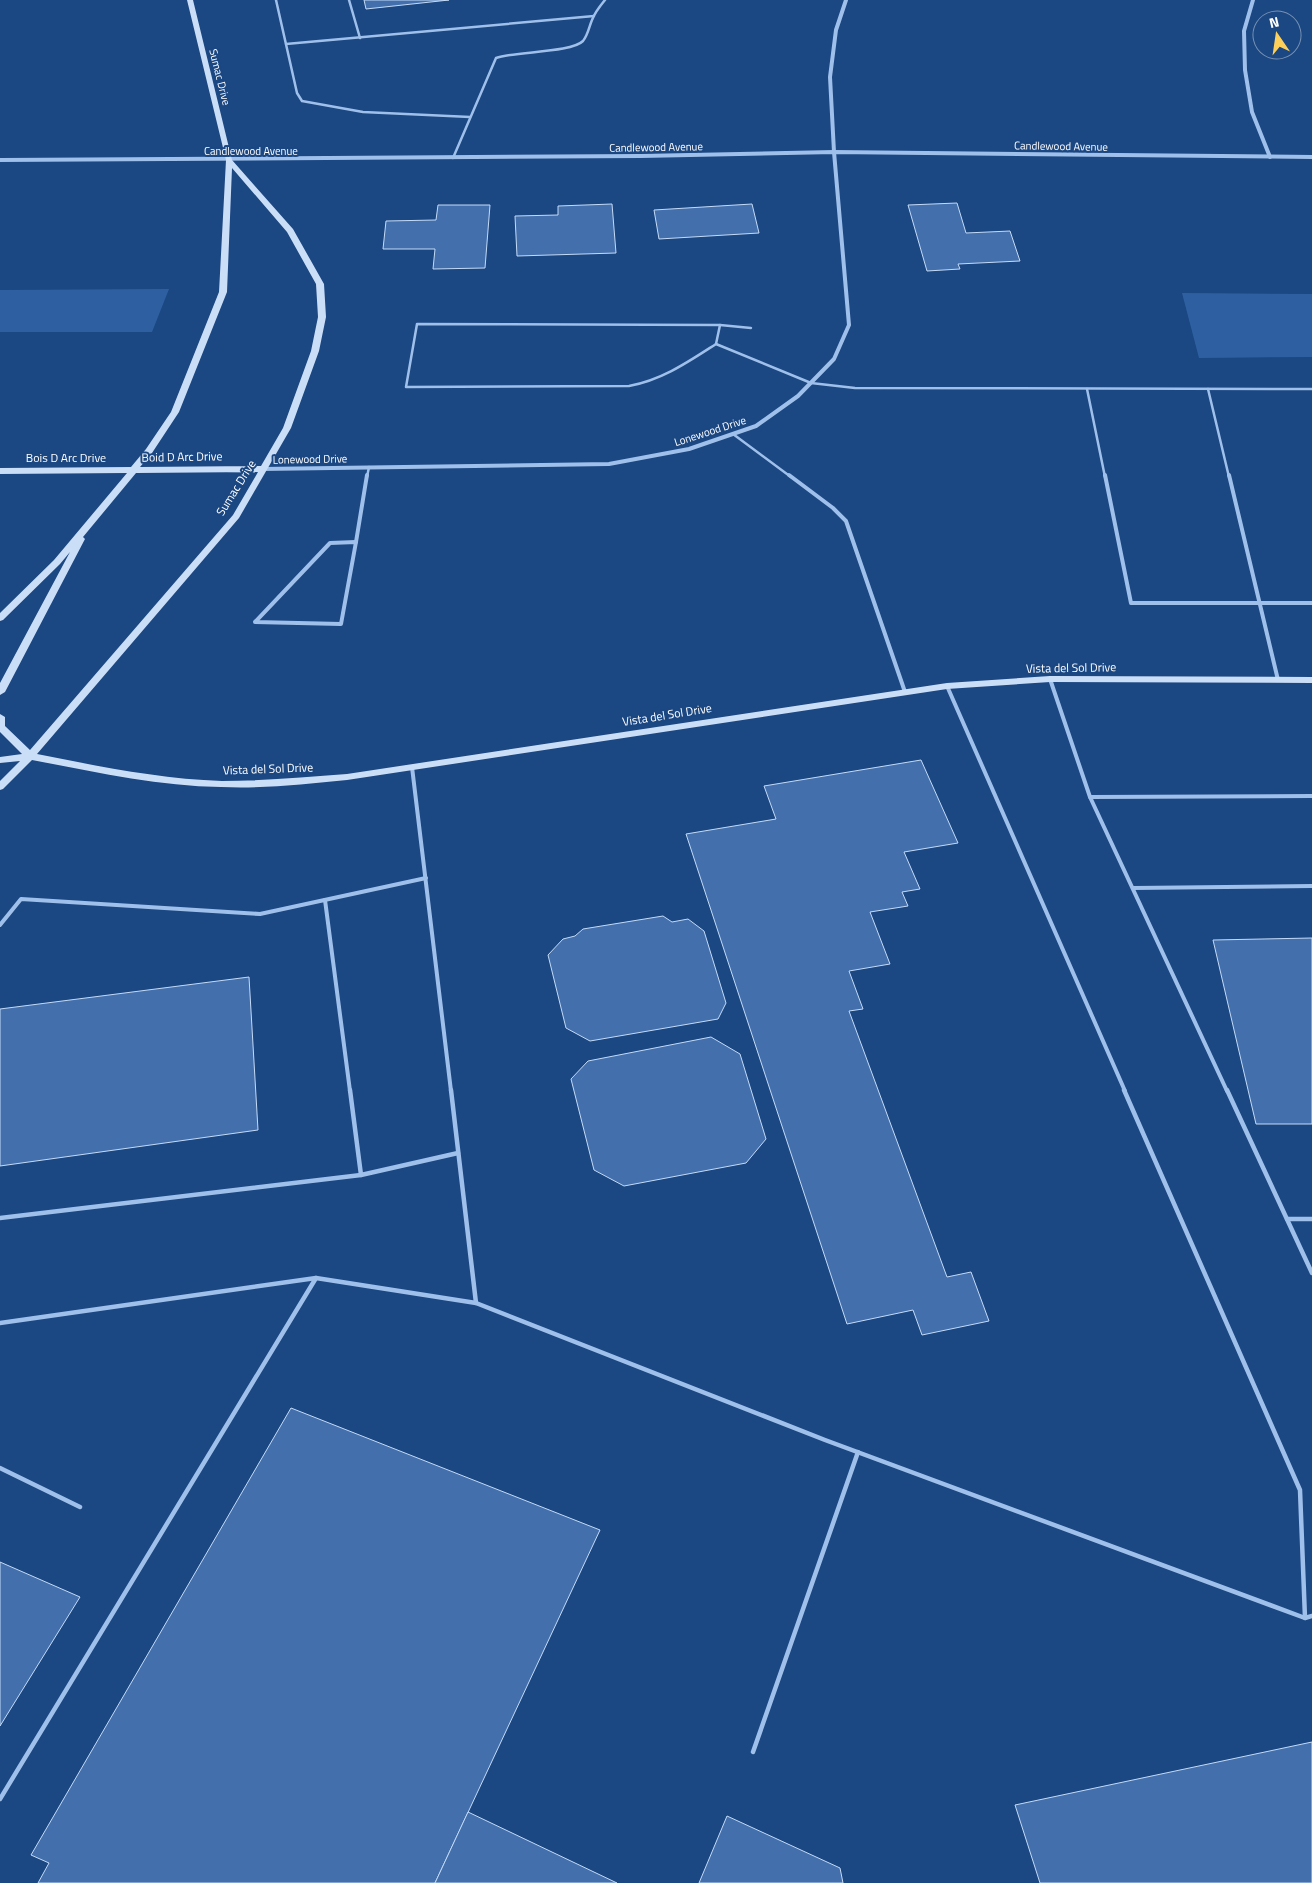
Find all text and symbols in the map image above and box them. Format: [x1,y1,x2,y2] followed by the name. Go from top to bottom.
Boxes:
[1252,10,1302,60] north arrow
[1267,11,1281,33] text: N
[205,47,235,107] street label: Sumac Drive
[1014,137,1108,155] street label: Candlewood Avenue
[609,138,703,156] street label: Candlewood Avenue
[204,143,298,159] street label: Candlewood Avenue
[672,412,748,450] street label: Lonewood Drive
[141,446,223,467] street label: Boid D Arc Drive
[26,448,106,467] street label: Bois D Arc Drive
[273,450,348,468] street label: Lonewood Drive
[211,456,260,520] street label: Sumac Drive
[1026,657,1116,678] street label: Vista del Sol Drive
[621,698,713,731] street label: Vista del Sol Drive
[222,757,313,780] street label: Vista del Sol Drive

